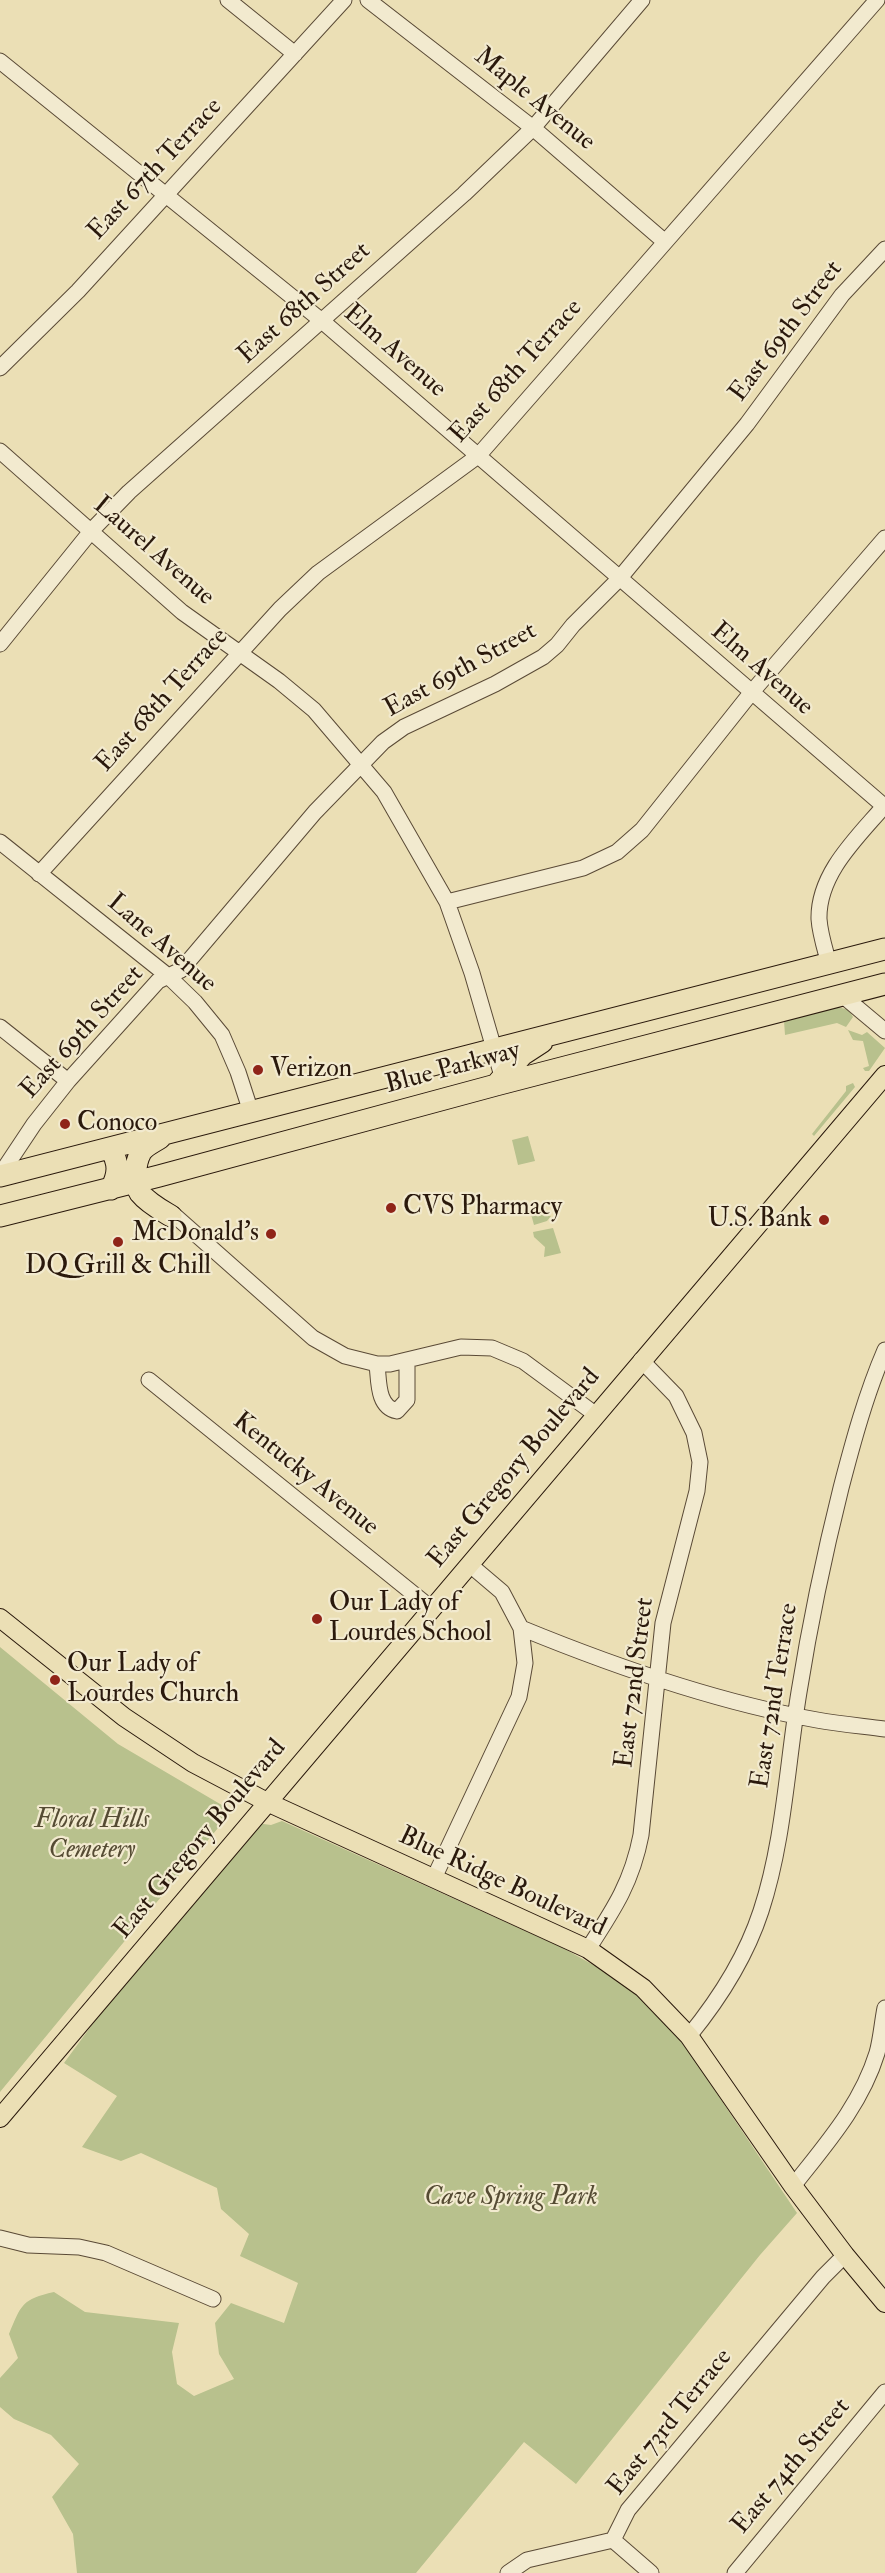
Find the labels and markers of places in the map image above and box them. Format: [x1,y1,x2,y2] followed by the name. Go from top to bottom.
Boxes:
[270,1054,352,1086] place label: Verizon
[251,1063,265,1077] marker: Verizon
[77,1108,157,1140] place label: Conoco
[58,1117,72,1131] marker: Conoco
[403,1192,562,1224] place label: CVS Pharmacy
[384,1201,398,1215] marker: CVS Pharmacy
[708,1204,812,1236] place label: U.S. Bank
[817,1213,831,1227] marker: U.S. Bank
[132,1218,259,1250] place label: McDonald's
[264,1227,278,1241] marker: McDonald's
[111,1235,125,1249] marker: DQ Grill & Chill
[25,1251,211,1283] place label: DQ Grill & Chill
[329,1588,492,1649] place label: Our Lady of Lourdes School
[310,1612,324,1626] marker: Our Lady of Lourdes School
[67,1649,239,1710] place label: Our Lady of Lourdes Church
[48,1673,62,1687] marker: Our Lady of Lourdes Church

